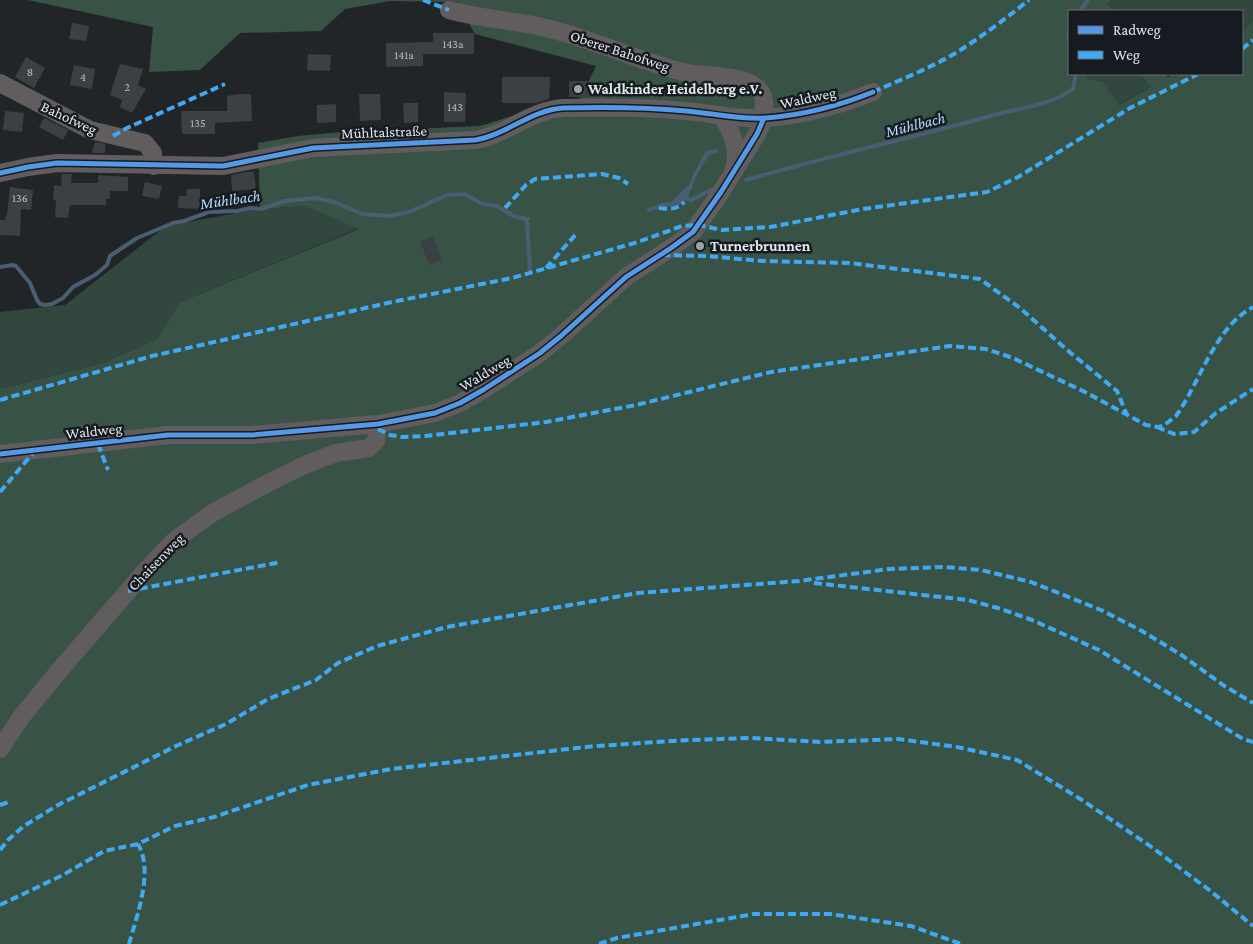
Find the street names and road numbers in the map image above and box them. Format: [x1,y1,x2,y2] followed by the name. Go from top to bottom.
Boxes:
[568,27,672,76] street label: Oberer Bahofweg
[779,84,838,113] street label: Waldweg
[38,98,99,139] street label: Bahofweg
[341,122,428,141] street label: Mühltalstraße
[457,352,514,395] street label: Waldweg
[65,420,123,443] street label: Waldweg
[125,530,188,595] street label: Chaisenweg

